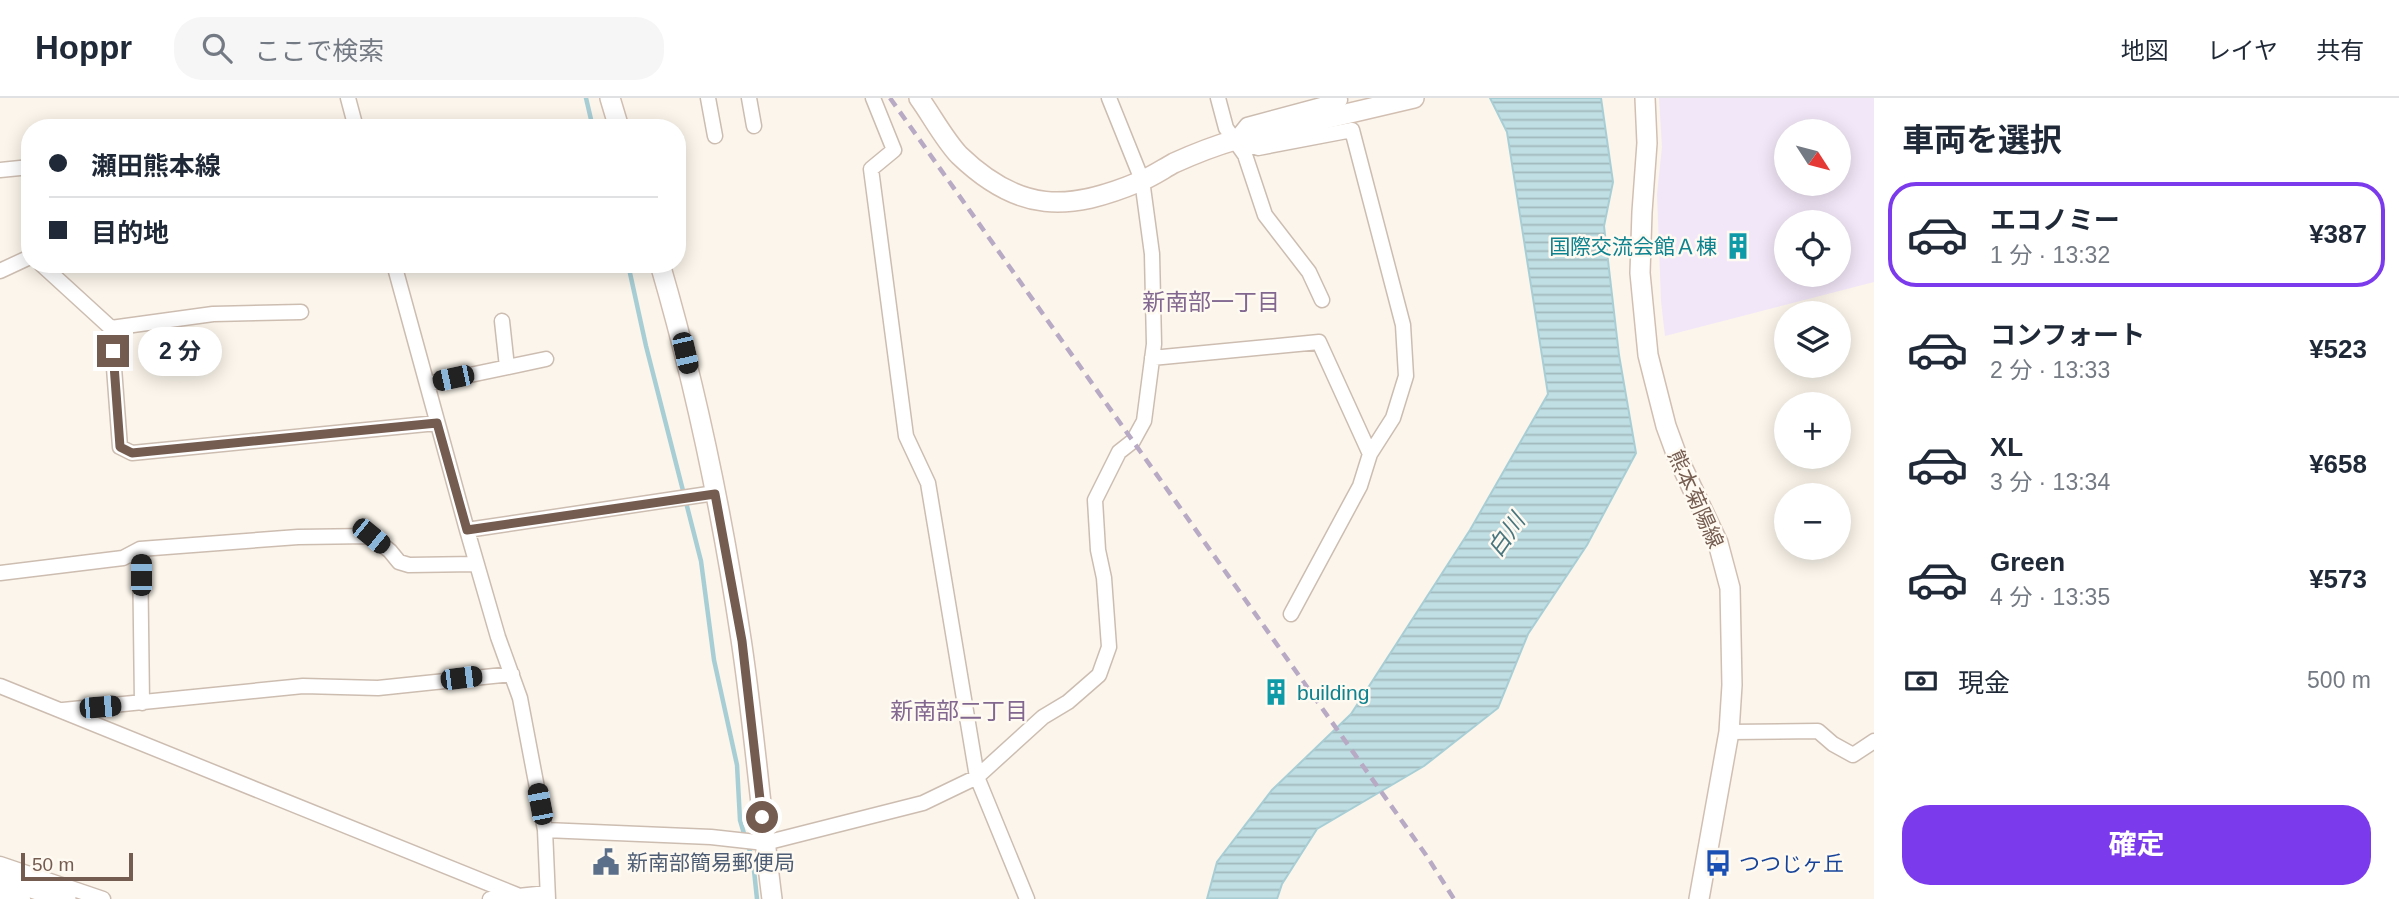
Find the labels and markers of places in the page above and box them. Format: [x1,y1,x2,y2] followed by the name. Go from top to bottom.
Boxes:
[1723,231,1753,261] building icon: 国際交流会館Ａ棟
[1549,235,1717,258] place label: 国際交流会館Ａ棟
[1261,677,1291,707] building icon: building
[1297,681,1369,704] place label: building
[591,847,621,877] public building icon: 新南部簡易郵便局
[1703,848,1733,878] bus stop icon: つつじヶ丘
[627,851,795,874] place label: 新南部簡易郵便局
[1739,852,1844,875] place label: つつじヶ丘

